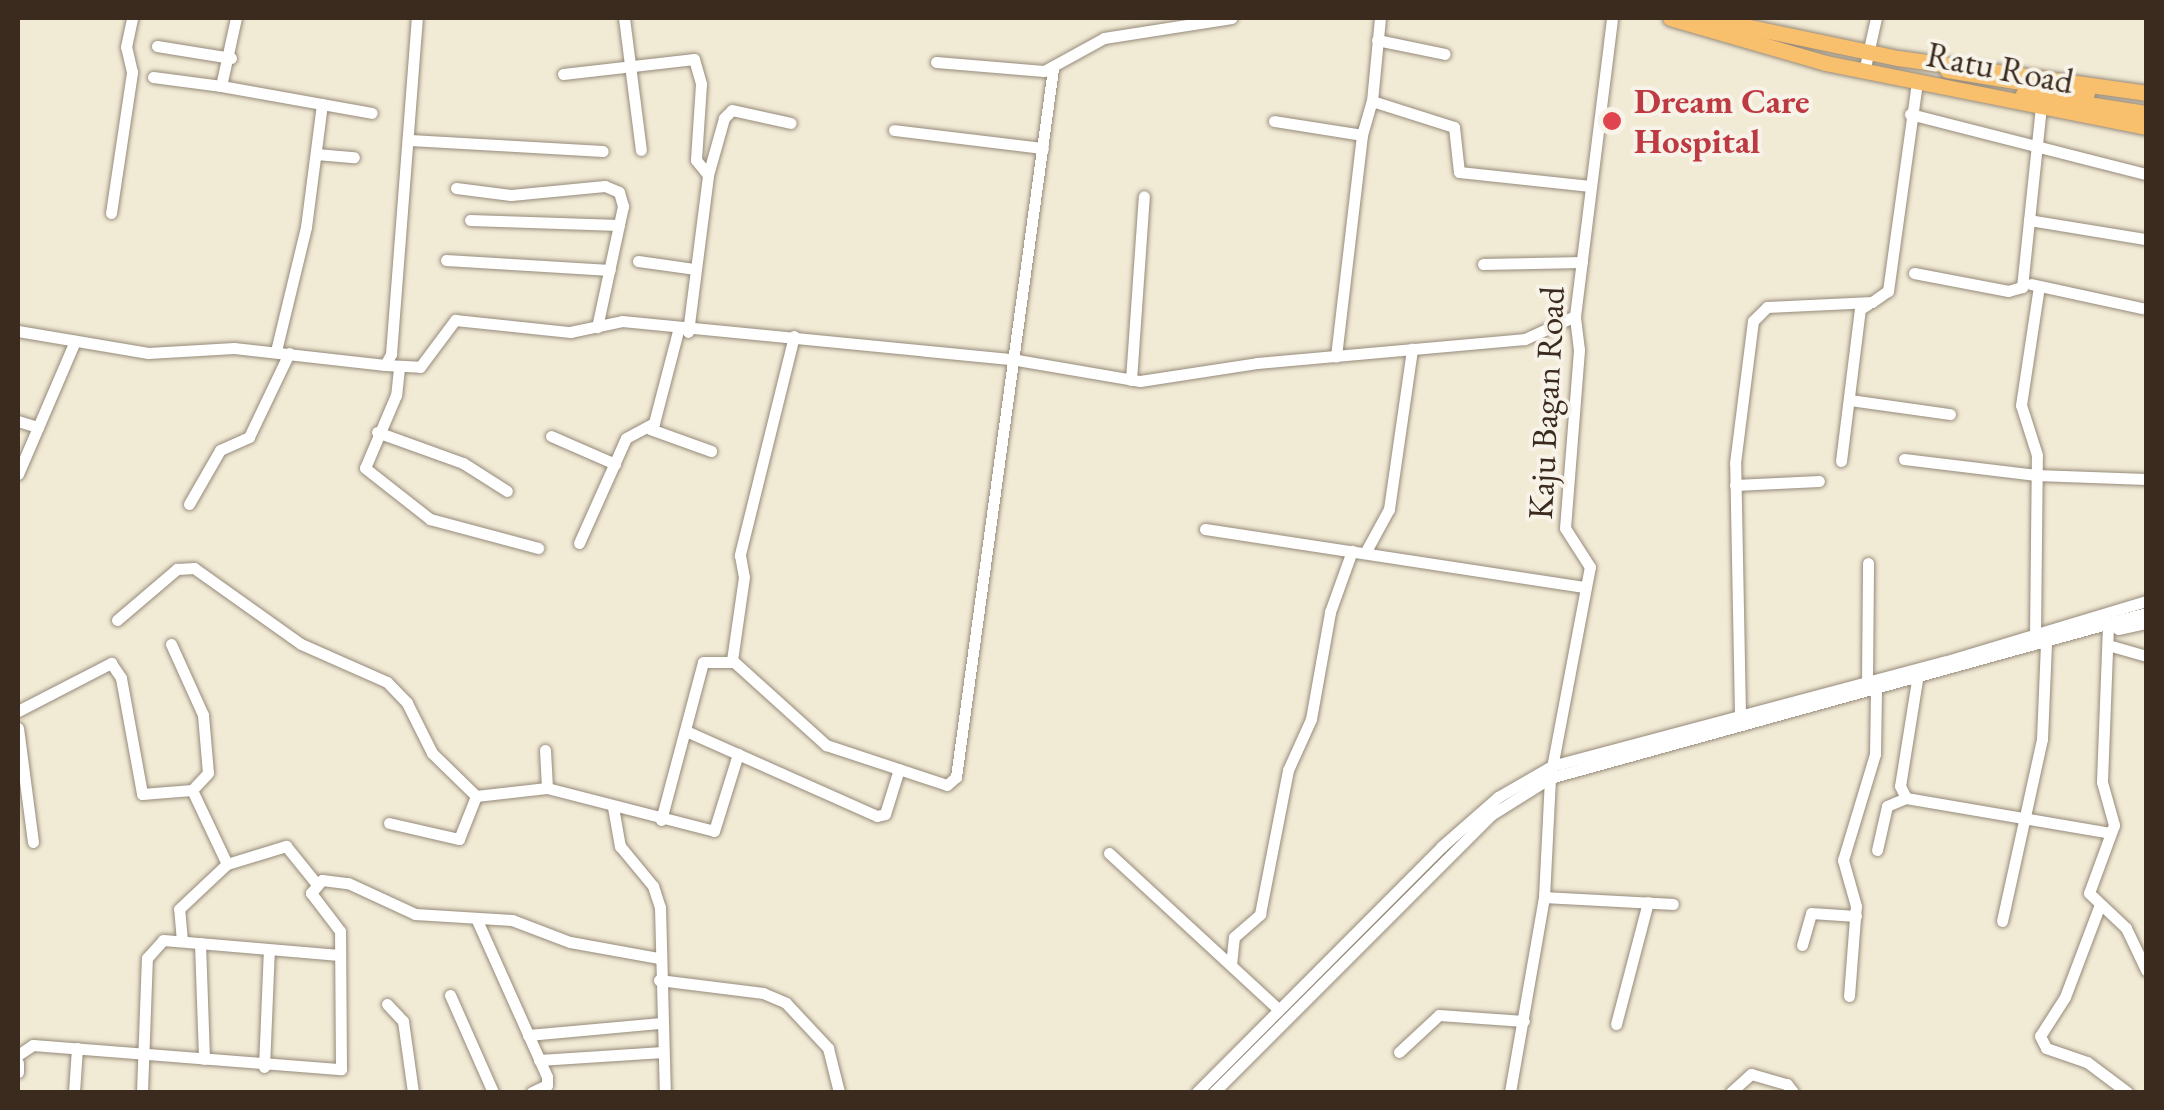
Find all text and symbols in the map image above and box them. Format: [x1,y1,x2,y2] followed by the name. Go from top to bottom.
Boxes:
[1923,33,2077,103] street label: Ratu Road
[1634,80,1810,162] place label: Dream Care Hospital
[1599,108,1625,134] marker: Dream Care Hospital
[1519,285,1573,521] street label: Kaju Bagan Road

